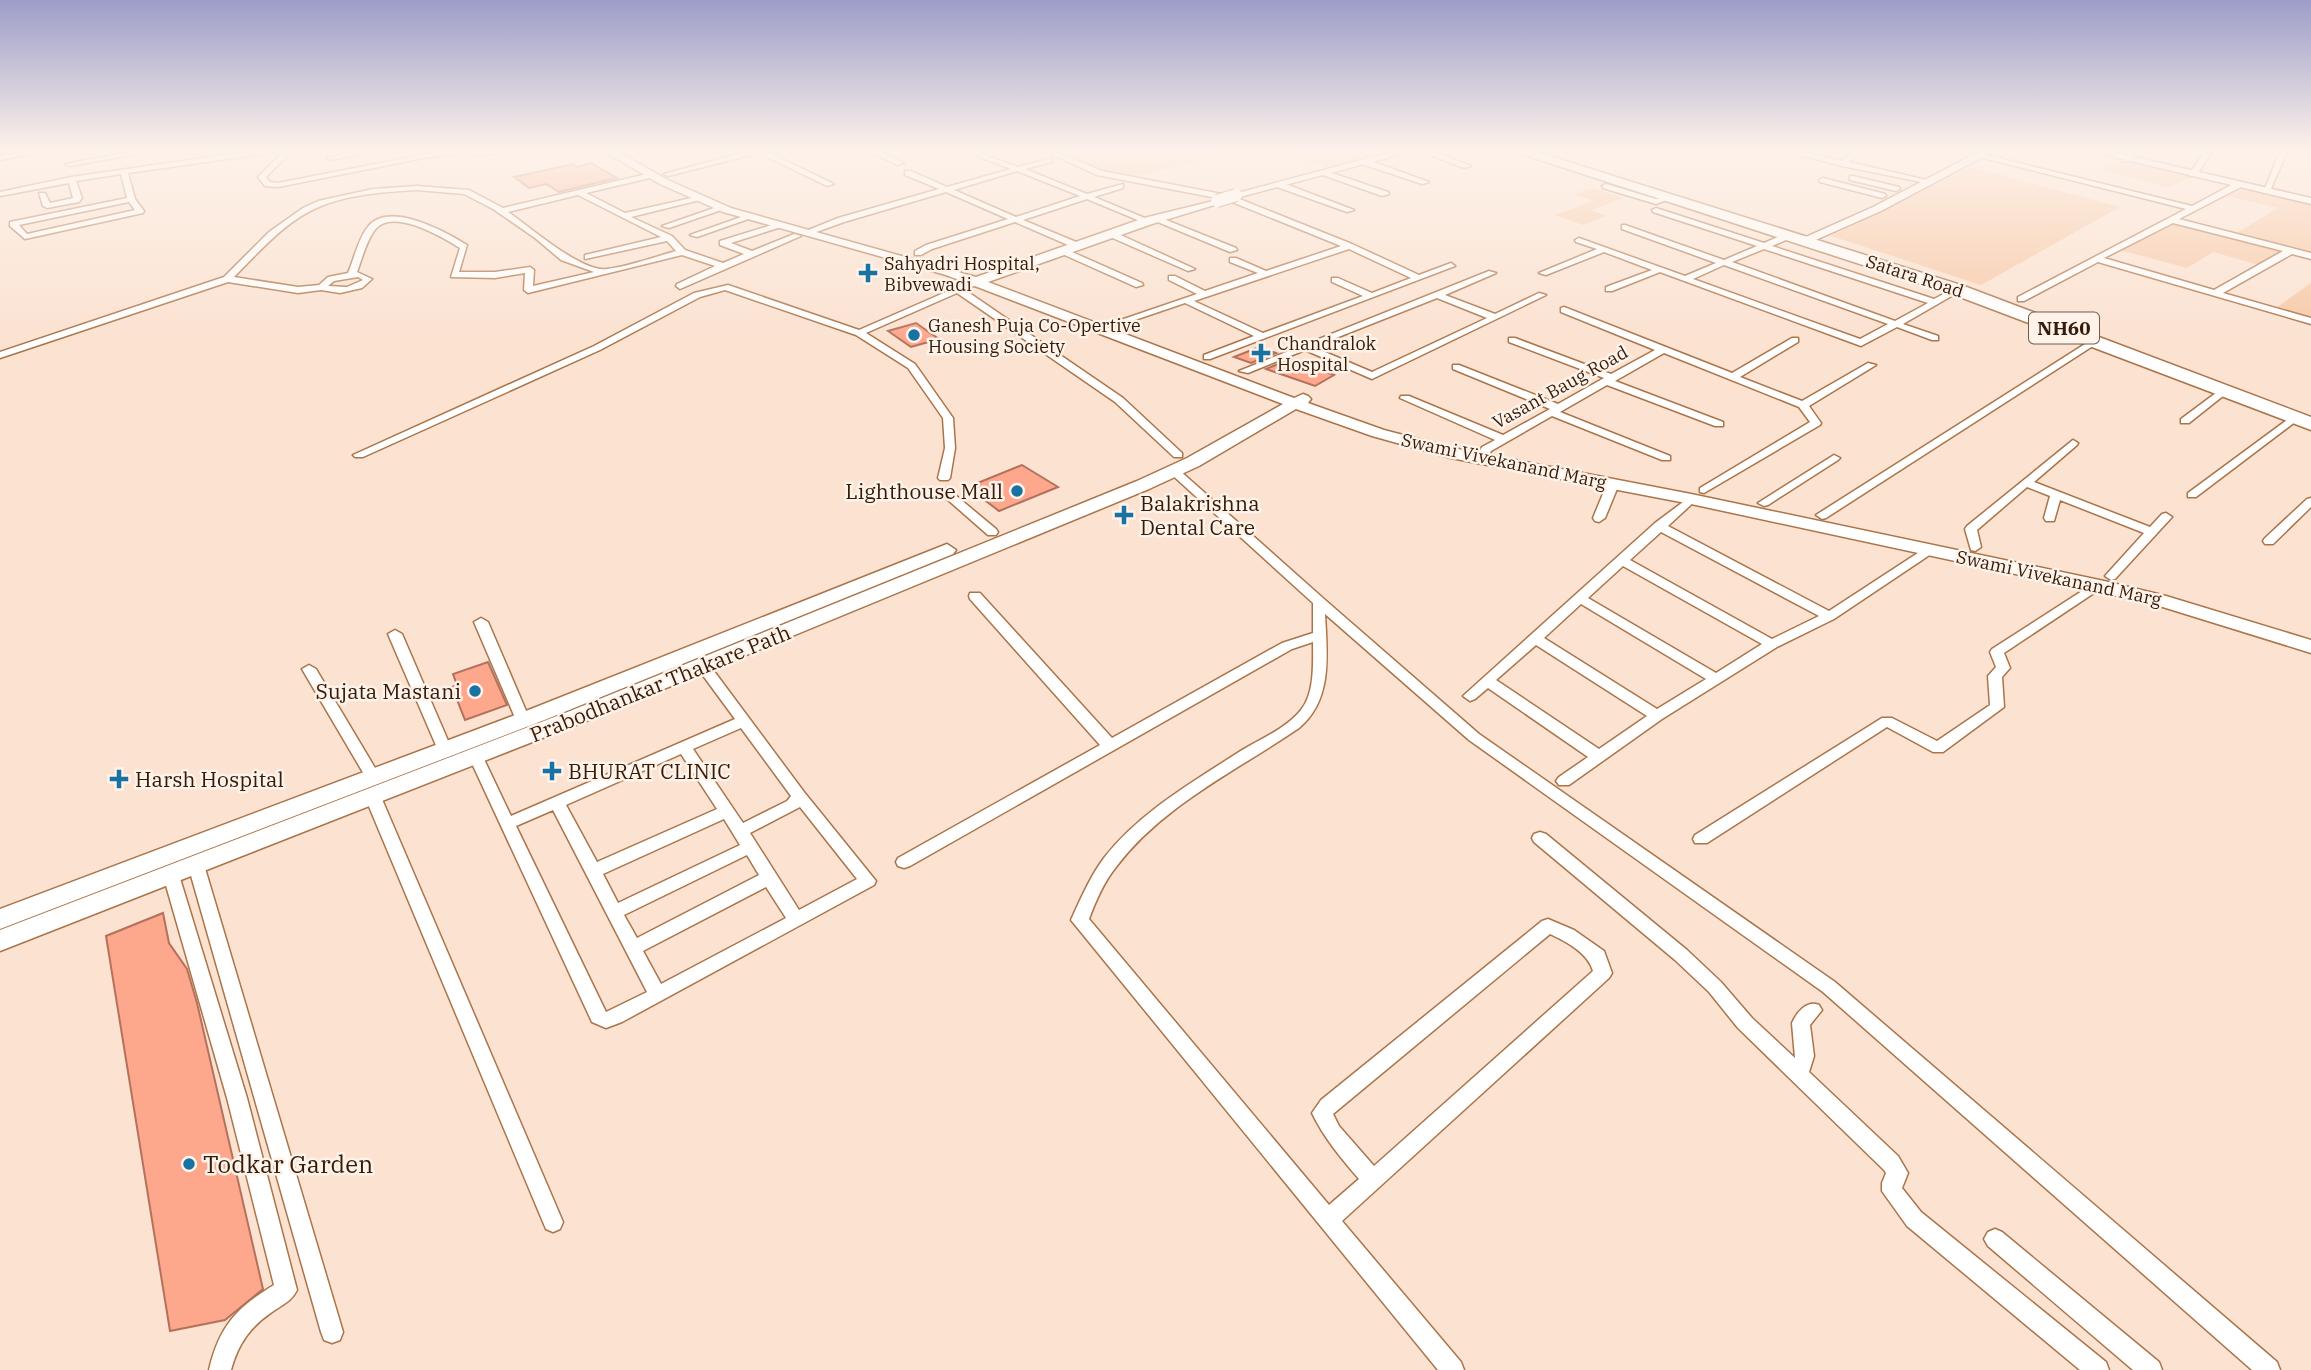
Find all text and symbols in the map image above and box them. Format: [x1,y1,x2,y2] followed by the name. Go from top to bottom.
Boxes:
[1863,249,1967,303] street label: Satara Road
[884,252,1040,296] place label: Sahyadri Hospital, Bibvewadi
[858,263,878,283] marker: Sahyadri Hospital, Bibvewadi
[2029,312,2099,344] road number: NH60
[928,314,1141,358] place label: Ganesh Puja Co-Opertive Housing Society
[906,327,922,343] marker: Ganesh Puja Co-Opertive Housing Society
[1277,332,1377,376] place label: Chandralok Hospital
[1488,340,1632,434] street label: Vasant Baug Road
[1251,343,1271,363] marker: Chandralok Hospital
[1399,428,1609,494] street label: Swami Vivekanand Marg
[845,477,1003,505] place label: Lighthouse Mall
[1009,483,1025,499] marker: Lighthouse Mall
[1140,489,1260,541] place label: Balakrishna Dental Care
[1114,505,1134,525] marker: Balakrishna Dental Care
[1954,545,2164,611] street label: Swami Vivekanand Marg
[525,618,795,748] street label: Prabodhankar Thakare Path
[315,677,461,705] place label: Sujata Mastani
[467,683,483,699] marker: Sujata Mastani
[568,757,731,785] place label: BHURAT CLINIC
[542,761,562,781] marker: BHURAT CLINIC
[135,765,284,793] place label: Harsh Hospital
[109,769,129,789] marker: Harsh Hospital
[203,1148,373,1180] place label: Todkar Garden
[181,1156,197,1172] marker: Todkar Garden

